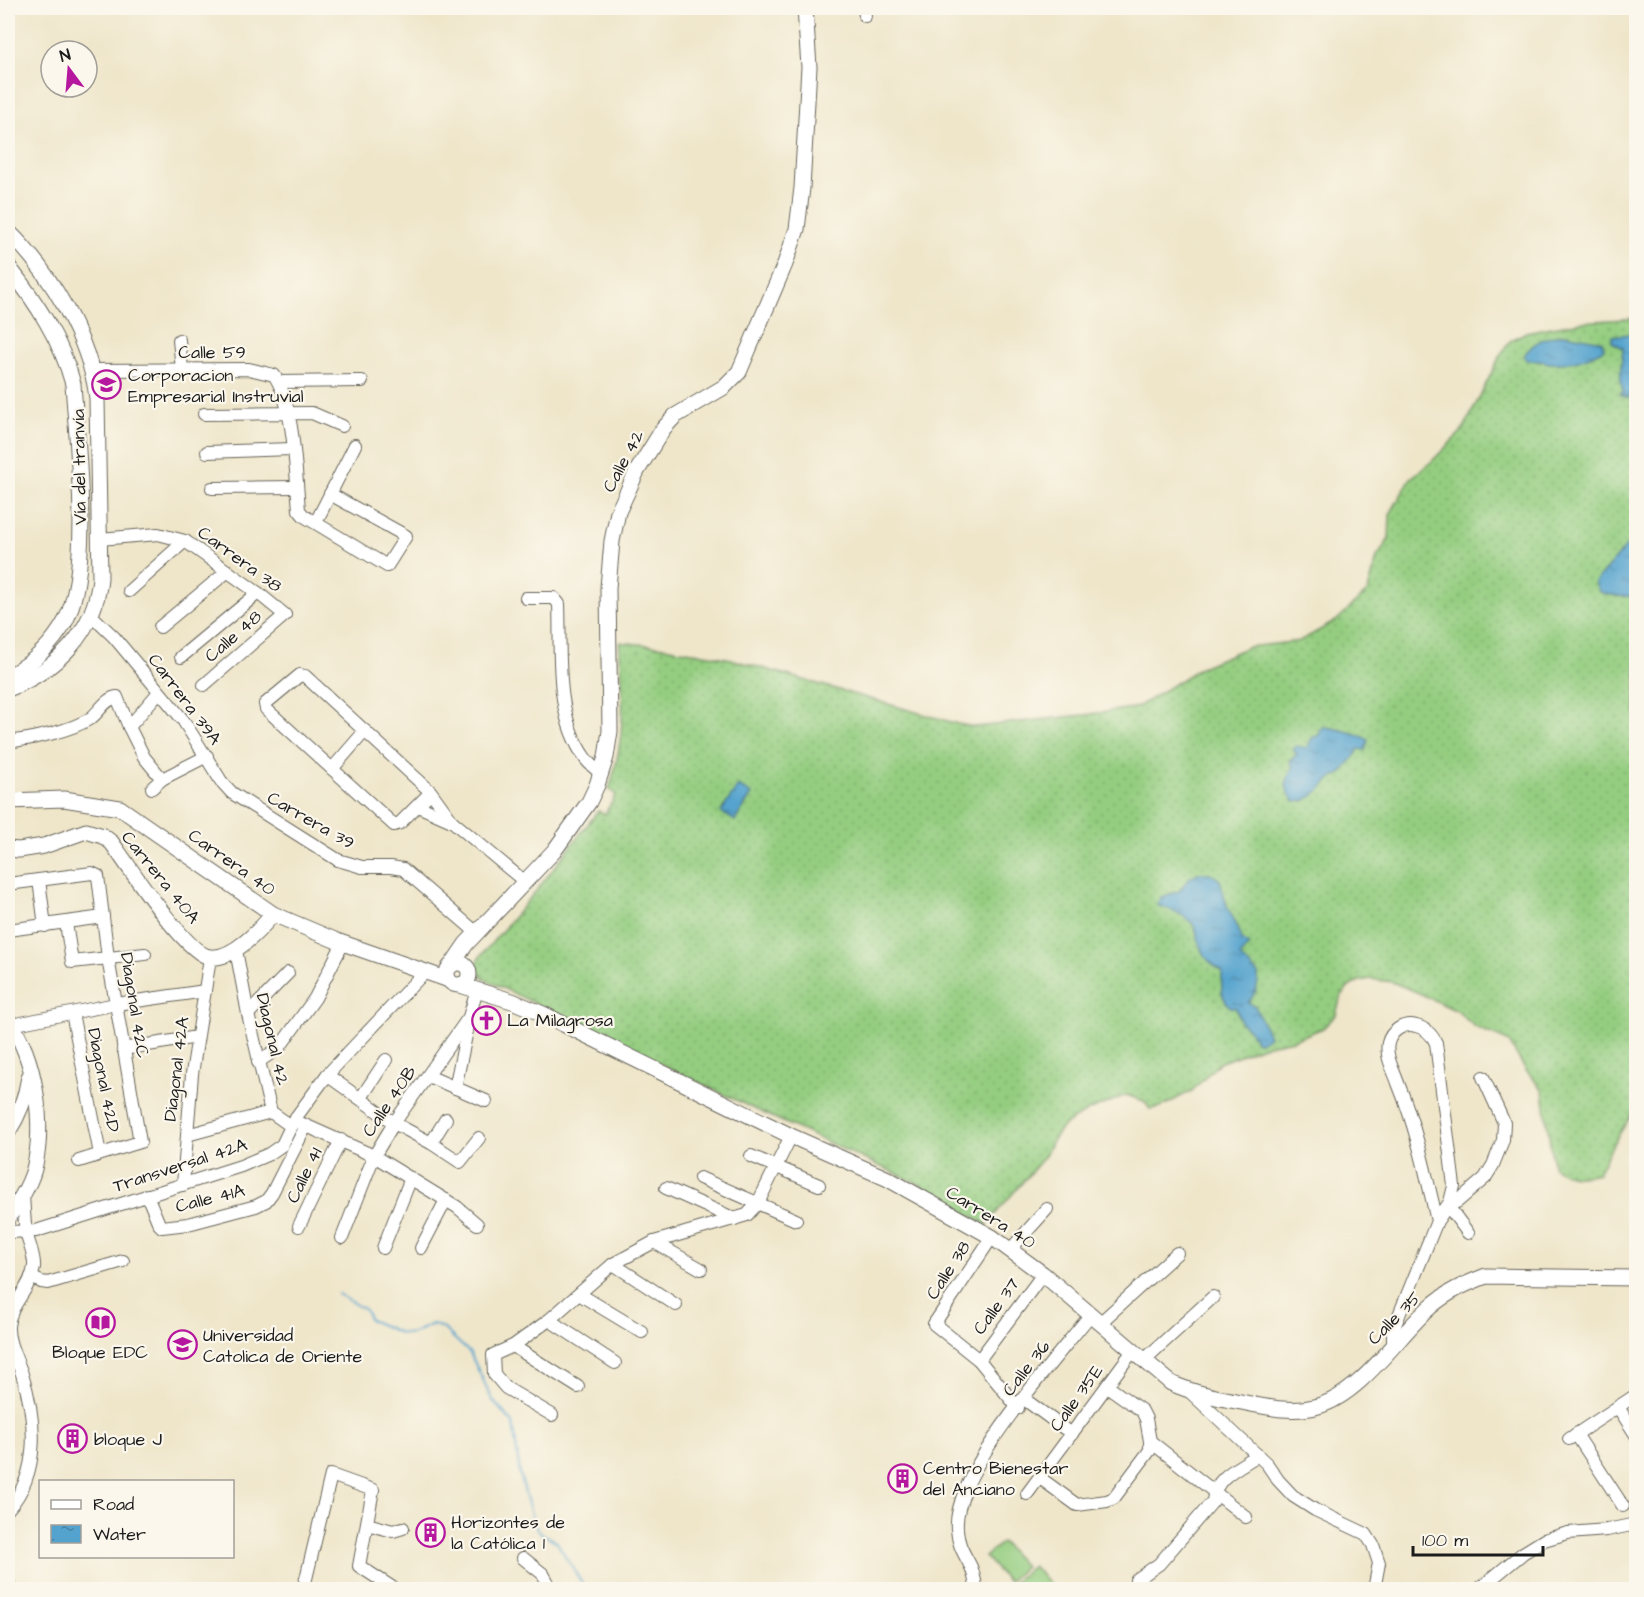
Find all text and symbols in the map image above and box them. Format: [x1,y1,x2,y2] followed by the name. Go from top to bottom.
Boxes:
[39,39,99,99] north arrow
[57,44,73,67] text: N
[178,340,246,365] street label: Calle 59
[128,363,304,409] place label: Corporacion Empresarial Instruvial
[91,369,123,401] school or university icon: Corporacion Empresarial Instruvial
[66,409,93,525] street label: Vía del tranvía
[597,425,651,497] street label: Calle 42
[192,520,287,599] street label: Carrera 38
[199,604,268,668] street label: Calle 48
[142,648,228,751] street label: Carrera 39A
[262,785,359,856] street label: Carrera 39
[183,823,280,902] street label: Carrera 40
[115,826,206,929] street label: Carrera 40A
[113,951,155,1060] street label: Diagonal 42C
[249,991,295,1088] street label: Diagonal 42
[470,1004,502,1036] church icon: La Milagrosa
[507,1008,613,1034] place label: La Milagrosa
[158,1015,196,1123] street label: Diagonal 42A
[80,1026,126,1135] street label: Diagonal 42D
[356,1061,423,1142] street label: Calle 40B
[110,1132,251,1199] street label: Transversal 42A
[280,1143,329,1207] street label: Calle 41
[173,1178,248,1219] street label: Calle 41A
[941,1180,1040,1255] street label: Carrera 40
[920,1236,977,1304] street label: Calle 38
[967,1273,1026,1340] street label: Calle 37
[1362,1286,1427,1351] street label: Calle 35
[84,1307,116,1339] library icon: Bloque EDC
[203,1323,363,1369] place label: Universidad Catolica de Oriente
[166,1329,198,1361] school or university icon: Universidad Catolica de Oriente
[997,1335,1056,1402] street label: Calle 36
[52,1340,148,1365] place label: Bloque EDC
[1044,1359,1109,1437] street label: Calle 35E
[57,1423,89,1455] building icon: bloque J
[94,1427,162,1452] place label: bloque J
[923,1456,1068,1502] place label: Centro Bienestar del Anciano
[886,1462,918,1494] building icon: Centro Bienestar del Anciano
[39,1480,234,1558] legend
[93,1492,134,1517] text: Road
[451,1510,565,1556] place label: Horizontes de la Católica 1
[414,1516,446,1548] building icon: Horizontes de la Católica 1
[1413,1519,1544,1557] scale bar
[93,1522,146,1547] text: Water
[1422,1528,1468,1553] text: 100 m

